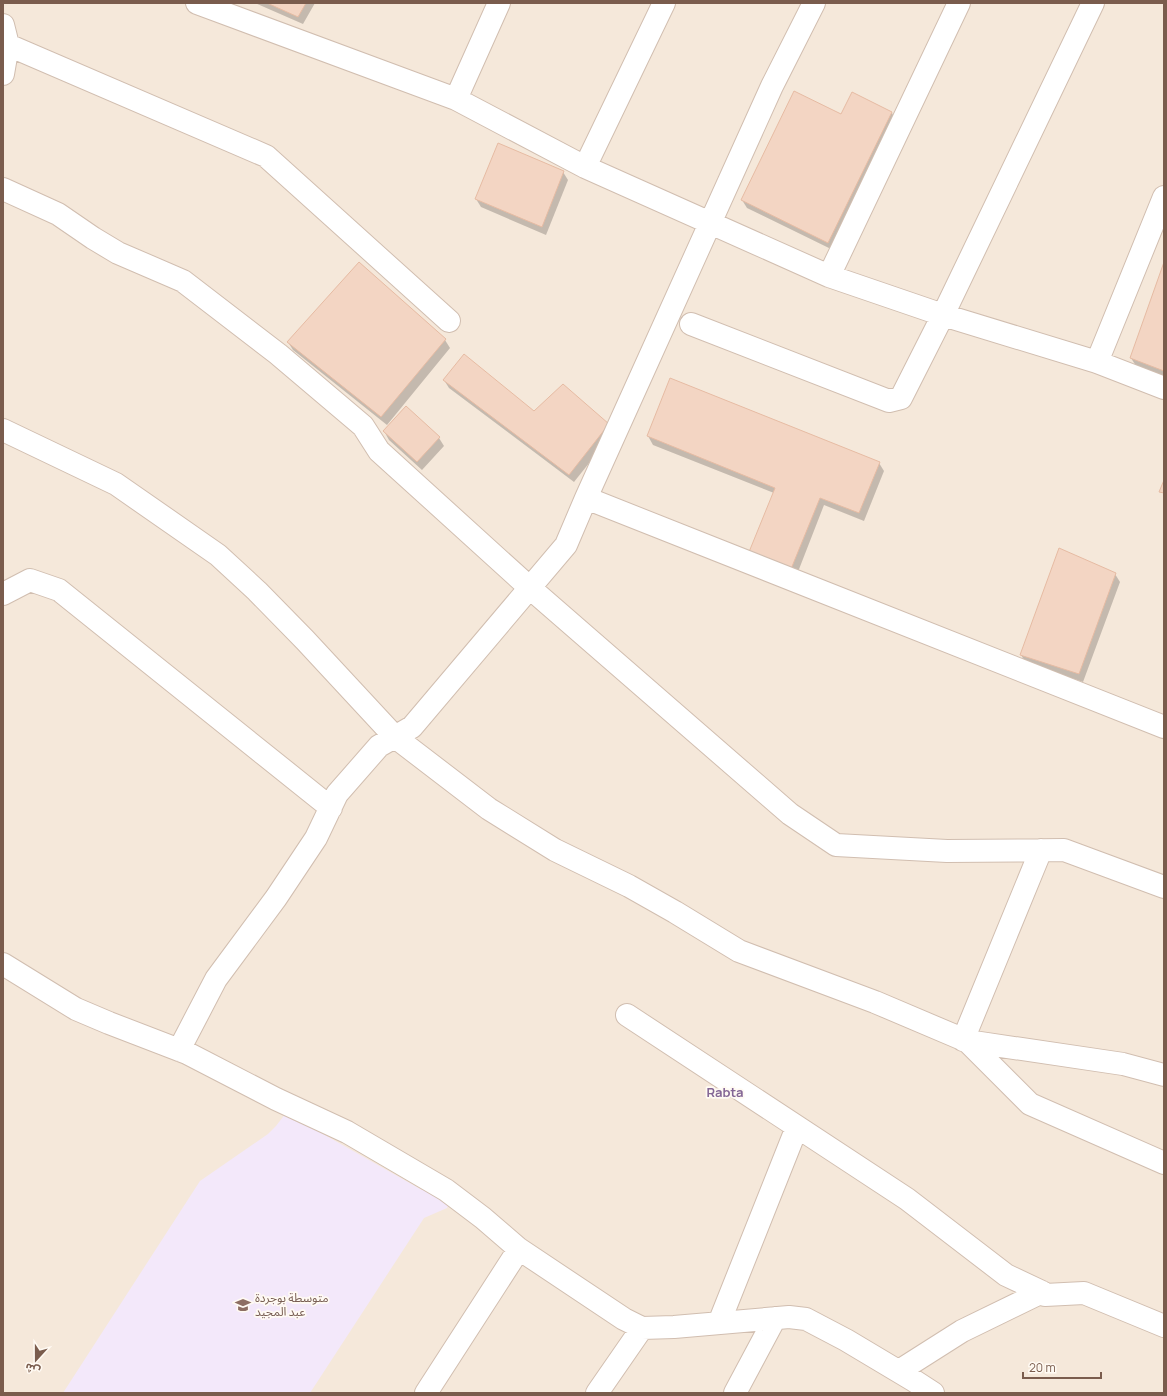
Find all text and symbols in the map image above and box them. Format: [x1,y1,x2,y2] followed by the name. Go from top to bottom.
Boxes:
[706,1083,744,1101] district label: Rabta
[255,1289,329,1320] place label: متوسطة بوجردة عبد المجيد
[234,1296,252,1314] school or university icon: متوسطة بوجردة عبد المجيد
[16,1340,56,1380] north arrow
[1023,1354,1101,1380] scale bar
[1029,1359,1056,1376] text: 20 m
[23,1360,42,1380] text: ش

